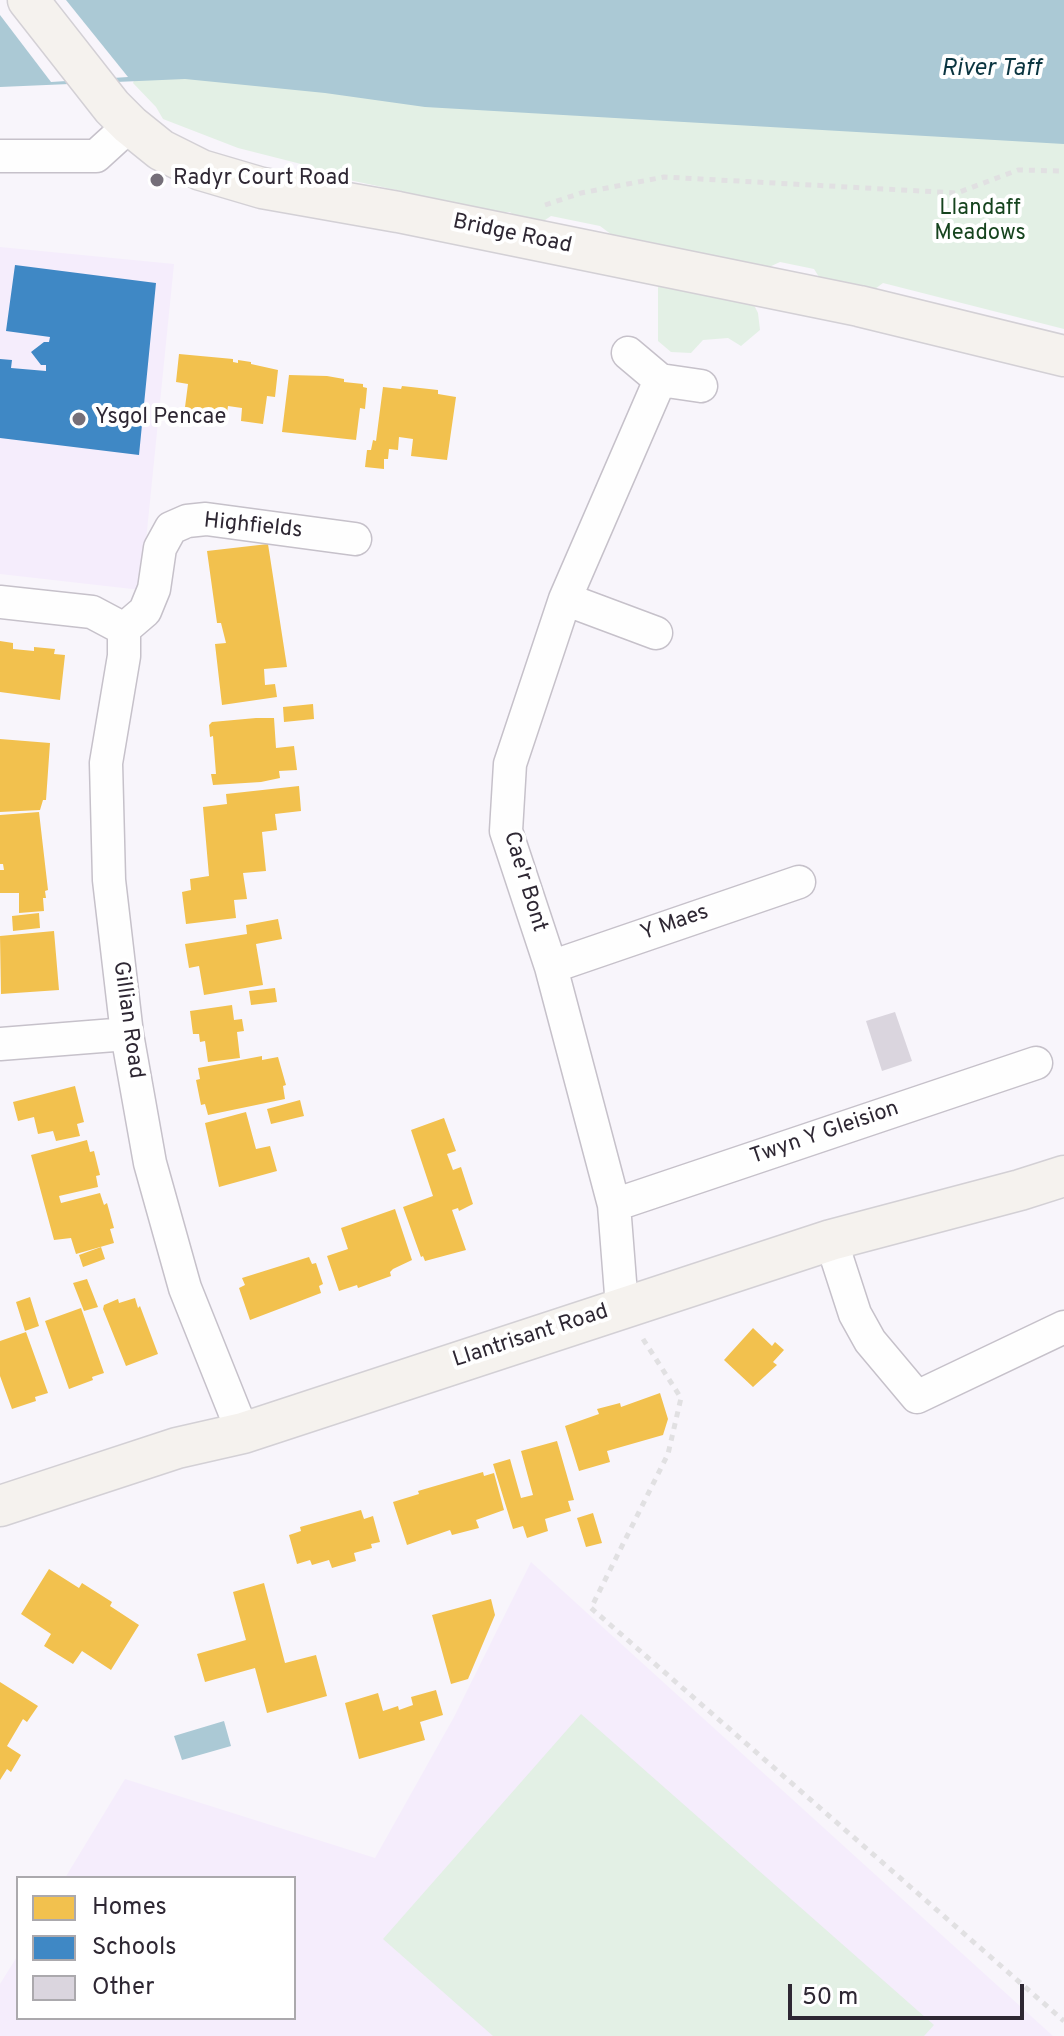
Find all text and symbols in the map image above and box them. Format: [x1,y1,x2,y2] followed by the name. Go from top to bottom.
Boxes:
[941,56,1041,84] water label: River Taff
[173,167,350,193] place label: Radyr Court Road
[148,171,166,189] marker: Radyr Court Road
[934,197,1026,248] park label: Llandaff Meadows
[450,210,574,260] street label: Bridge Road
[95,406,226,432] place label: Ysgol Pencae
[70,410,88,428] marker: Ysgol Pencae
[202,509,304,545] street label: Highfields
[496,829,552,935] street label: Cae'r Bont
[638,900,712,948] street label: Y Maes
[106,960,148,1080] street label: Gillian Road
[747,1096,903,1172] street label: Twyn Y Gleision
[450,1299,612,1375] street label: Llantrisant Road
[16,1876,296,2020] legend
[92,1893,167,1923] text: Homes
[92,1933,177,1963] text: Schools
[792,1968,1028,2018] scale bar
[92,1973,154,2003] text: Other
[802,1983,858,2013] text: 50 m

